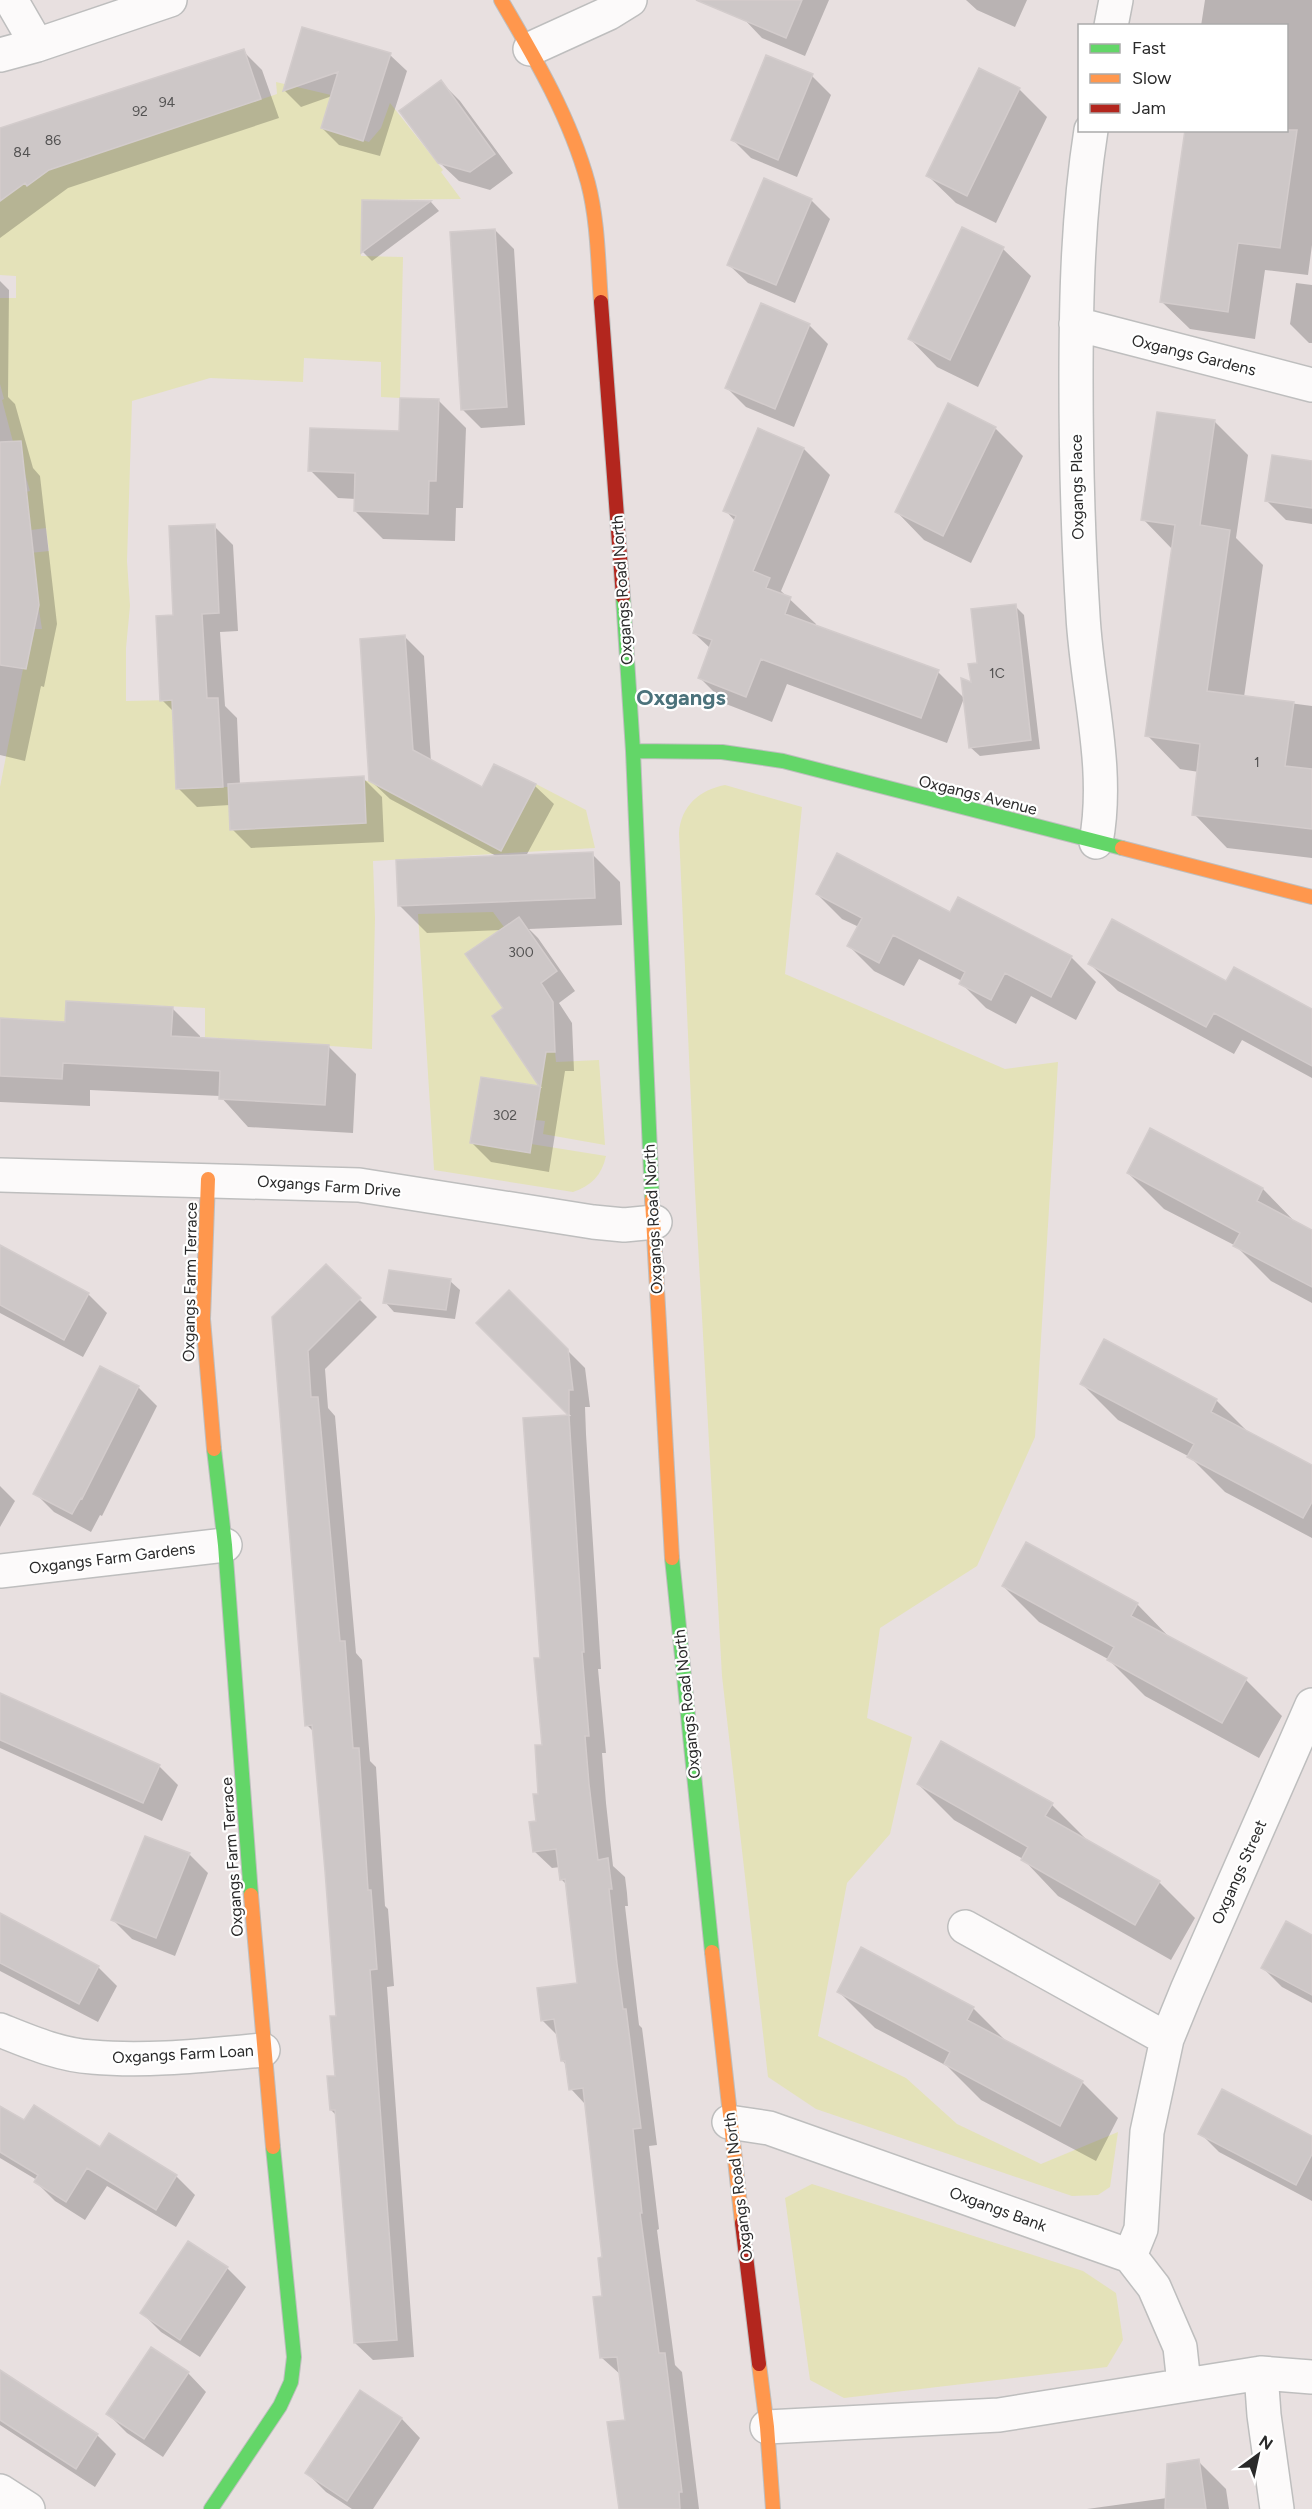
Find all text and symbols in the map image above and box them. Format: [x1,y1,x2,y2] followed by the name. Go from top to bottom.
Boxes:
[1078,24,1288,132] legend
[1132,37,1166,59] text: Fast
[1132,67,1171,89] text: Slow
[159,94,176,111] house number: 94
[1132,97,1166,119] text: Jam
[132,103,148,120] house number: 92
[45,132,61,149] house number: 86
[13,144,31,161] house number: 84
[1130,330,1258,380] street label: Oxgangs Gardens
[1067,434,1087,540] street label: Oxgangs Place
[607,514,637,666] street label: Oxgangs Road North
[989,665,1005,682] house number: 1C
[636,684,726,711] district label: Oxgangs
[1254,754,1260,771] house number: 1
[917,771,1039,819] street label: Oxgangs Avenue
[508,944,534,961] house number: 300
[493,1107,517,1124] house number: 302
[640,1144,666,1294] street label: Oxgangs Road North
[257,1172,402,1201] street label: Oxgangs Farm Drive
[179,1202,201,1362] street label: Oxgangs Farm Terrace
[28,1538,196,1578] street label: Oxgangs Farm Gardens
[670,1628,704,1780] street label: Oxgangs Road North
[217,1776,247,1937] street label: Oxgangs Farm Terrace
[1208,1817,1270,1927] street label: Oxgangs Street
[112,2041,254,2067] street label: Oxgangs Farm Loan
[719,2111,757,2263] street label: Oxgangs Road North
[947,2183,1049,2235] street label: Oxgangs Bank
[1228,2425,1288,2485] north arrow
[1256,2432,1276,2454] text: N

